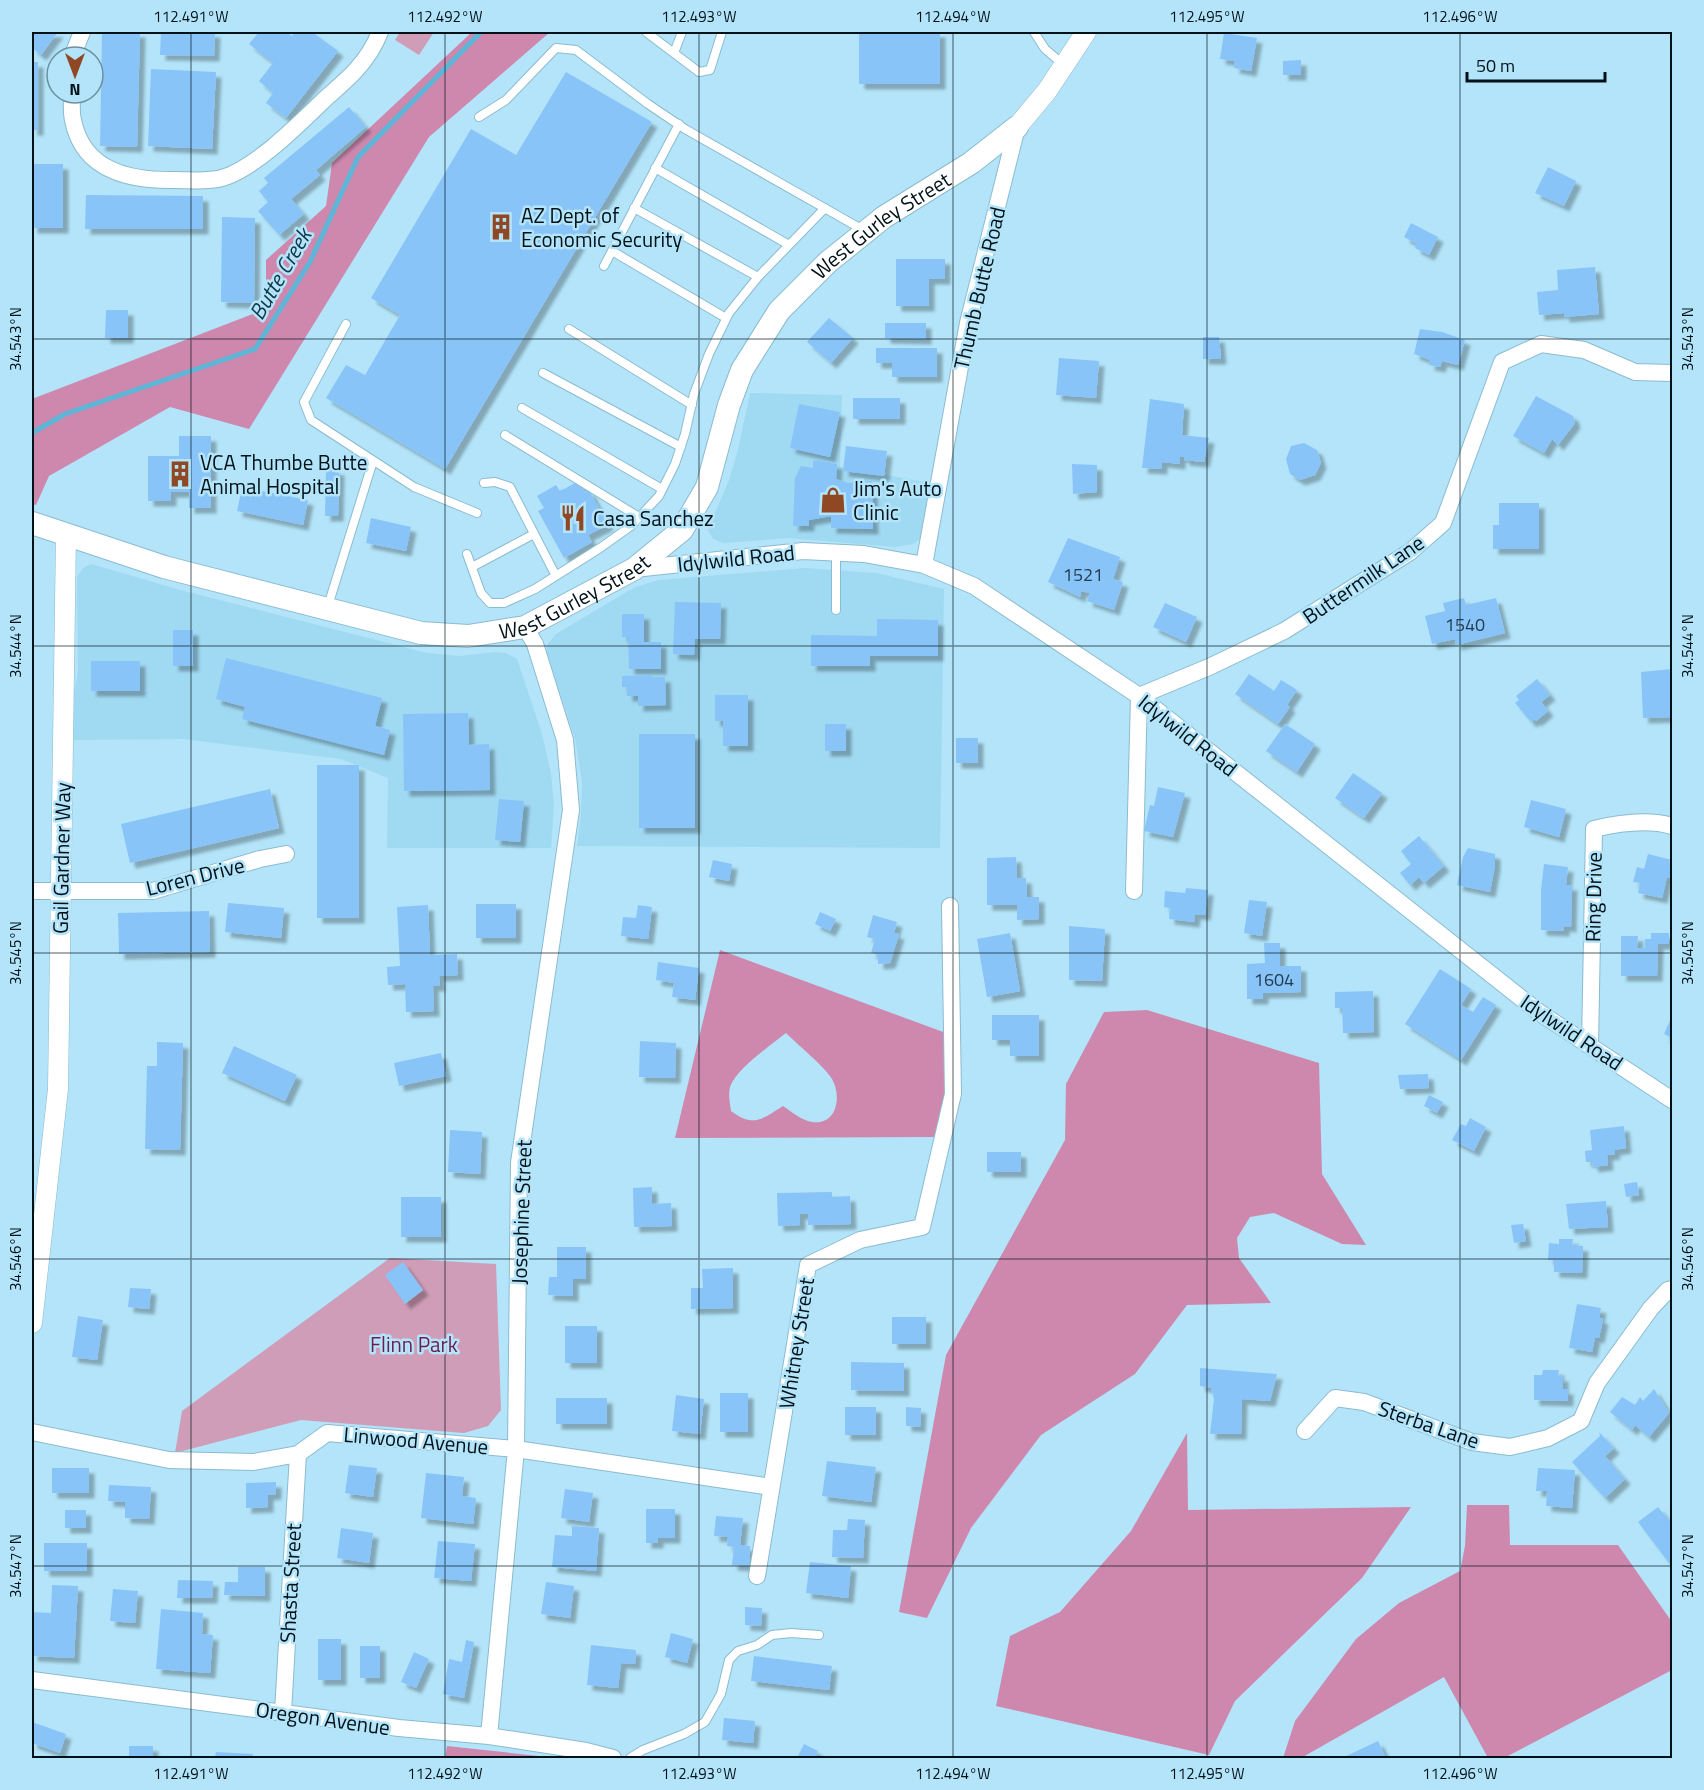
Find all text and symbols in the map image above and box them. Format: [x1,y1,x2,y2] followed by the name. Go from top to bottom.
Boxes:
[153,5,229,28] text: 112.491°W
[407,5,483,28] text: 112.492°W
[661,5,737,28] text: 112.493°W
[915,5,991,28] text: 112.494°W
[1169,5,1245,28] text: 112.495°W
[1422,5,1498,28] text: 112.496°W
[45,45,105,105] north arrow
[1467,45,1605,83] scale bar
[1476,52,1515,79] text: 50 m
[69,78,81,102] text: N
[804,163,957,286] street label: West Gurley Street
[521,199,683,255] place label: AZ Dept. of Economic Security
[945,203,1013,373] street label: Thumb Butte Road
[486,212,516,242] building icon: AZ Dept. of Economic Security
[240,220,321,326] water label: Butte Creek
[4,307,27,371] text: 34.543°N
[1676,307,1699,371] text: 34.543°N
[200,446,367,502] place label: VCA Thumbe Butte Animal Hospital
[165,459,195,489] building icon: VCA Thumbe Butte Animal Hospital
[853,472,942,528] place label: Jim's Auto Clinic
[818,485,848,515] shop icon: Jim's Auto Clinic
[593,502,714,534] place label: Casa Sanchez
[558,503,588,533] restaurant icon: Casa Sanchez
[1296,526,1430,632] street label: Buttermilk Lane
[676,536,796,580] street label: Idylwild Road
[496,546,657,647] street label: West Gurley Street
[1063,561,1103,588] house number: 1521
[1445,611,1485,638] house number: 1540
[4,614,27,678] text: 34.544°N
[1676,614,1699,678] text: 34.544°N
[1132,686,1244,784] street label: Idylwild Road
[44,782,78,934] street label: Gail Gardner Way
[142,848,248,904] street label: Loren Drive
[1576,852,1610,942] street label: Ring Drive
[4,921,27,985] text: 34.545°N
[1676,921,1699,985] text: 34.545°N
[1254,966,1294,993] house number: 1604
[1514,986,1630,1078] street label: Idylwild Road
[502,1138,540,1285] street label: Josephine Street
[4,1227,27,1291] text: 34.546°N
[1676,1227,1699,1291] text: 34.546°N
[770,1274,822,1411] street label: Whitney Street
[370,1328,458,1360] park label: Flinn Park
[1374,1392,1484,1456] street label: Sterba Lane
[342,1418,490,1462] street label: Linwood Avenue
[271,1522,309,1644] street label: Shasta Street
[4,1534,27,1598] text: 34.547°N
[1676,1534,1699,1598] text: 34.547°N
[254,1693,392,1743] street label: Oregon Avenue
[153,1762,229,1785] text: 112.491°W
[407,1762,483,1785] text: 112.492°W
[661,1762,737,1785] text: 112.493°W
[915,1762,991,1785] text: 112.494°W
[1169,1762,1245,1785] text: 112.495°W
[1422,1762,1498,1785] text: 112.496°W

